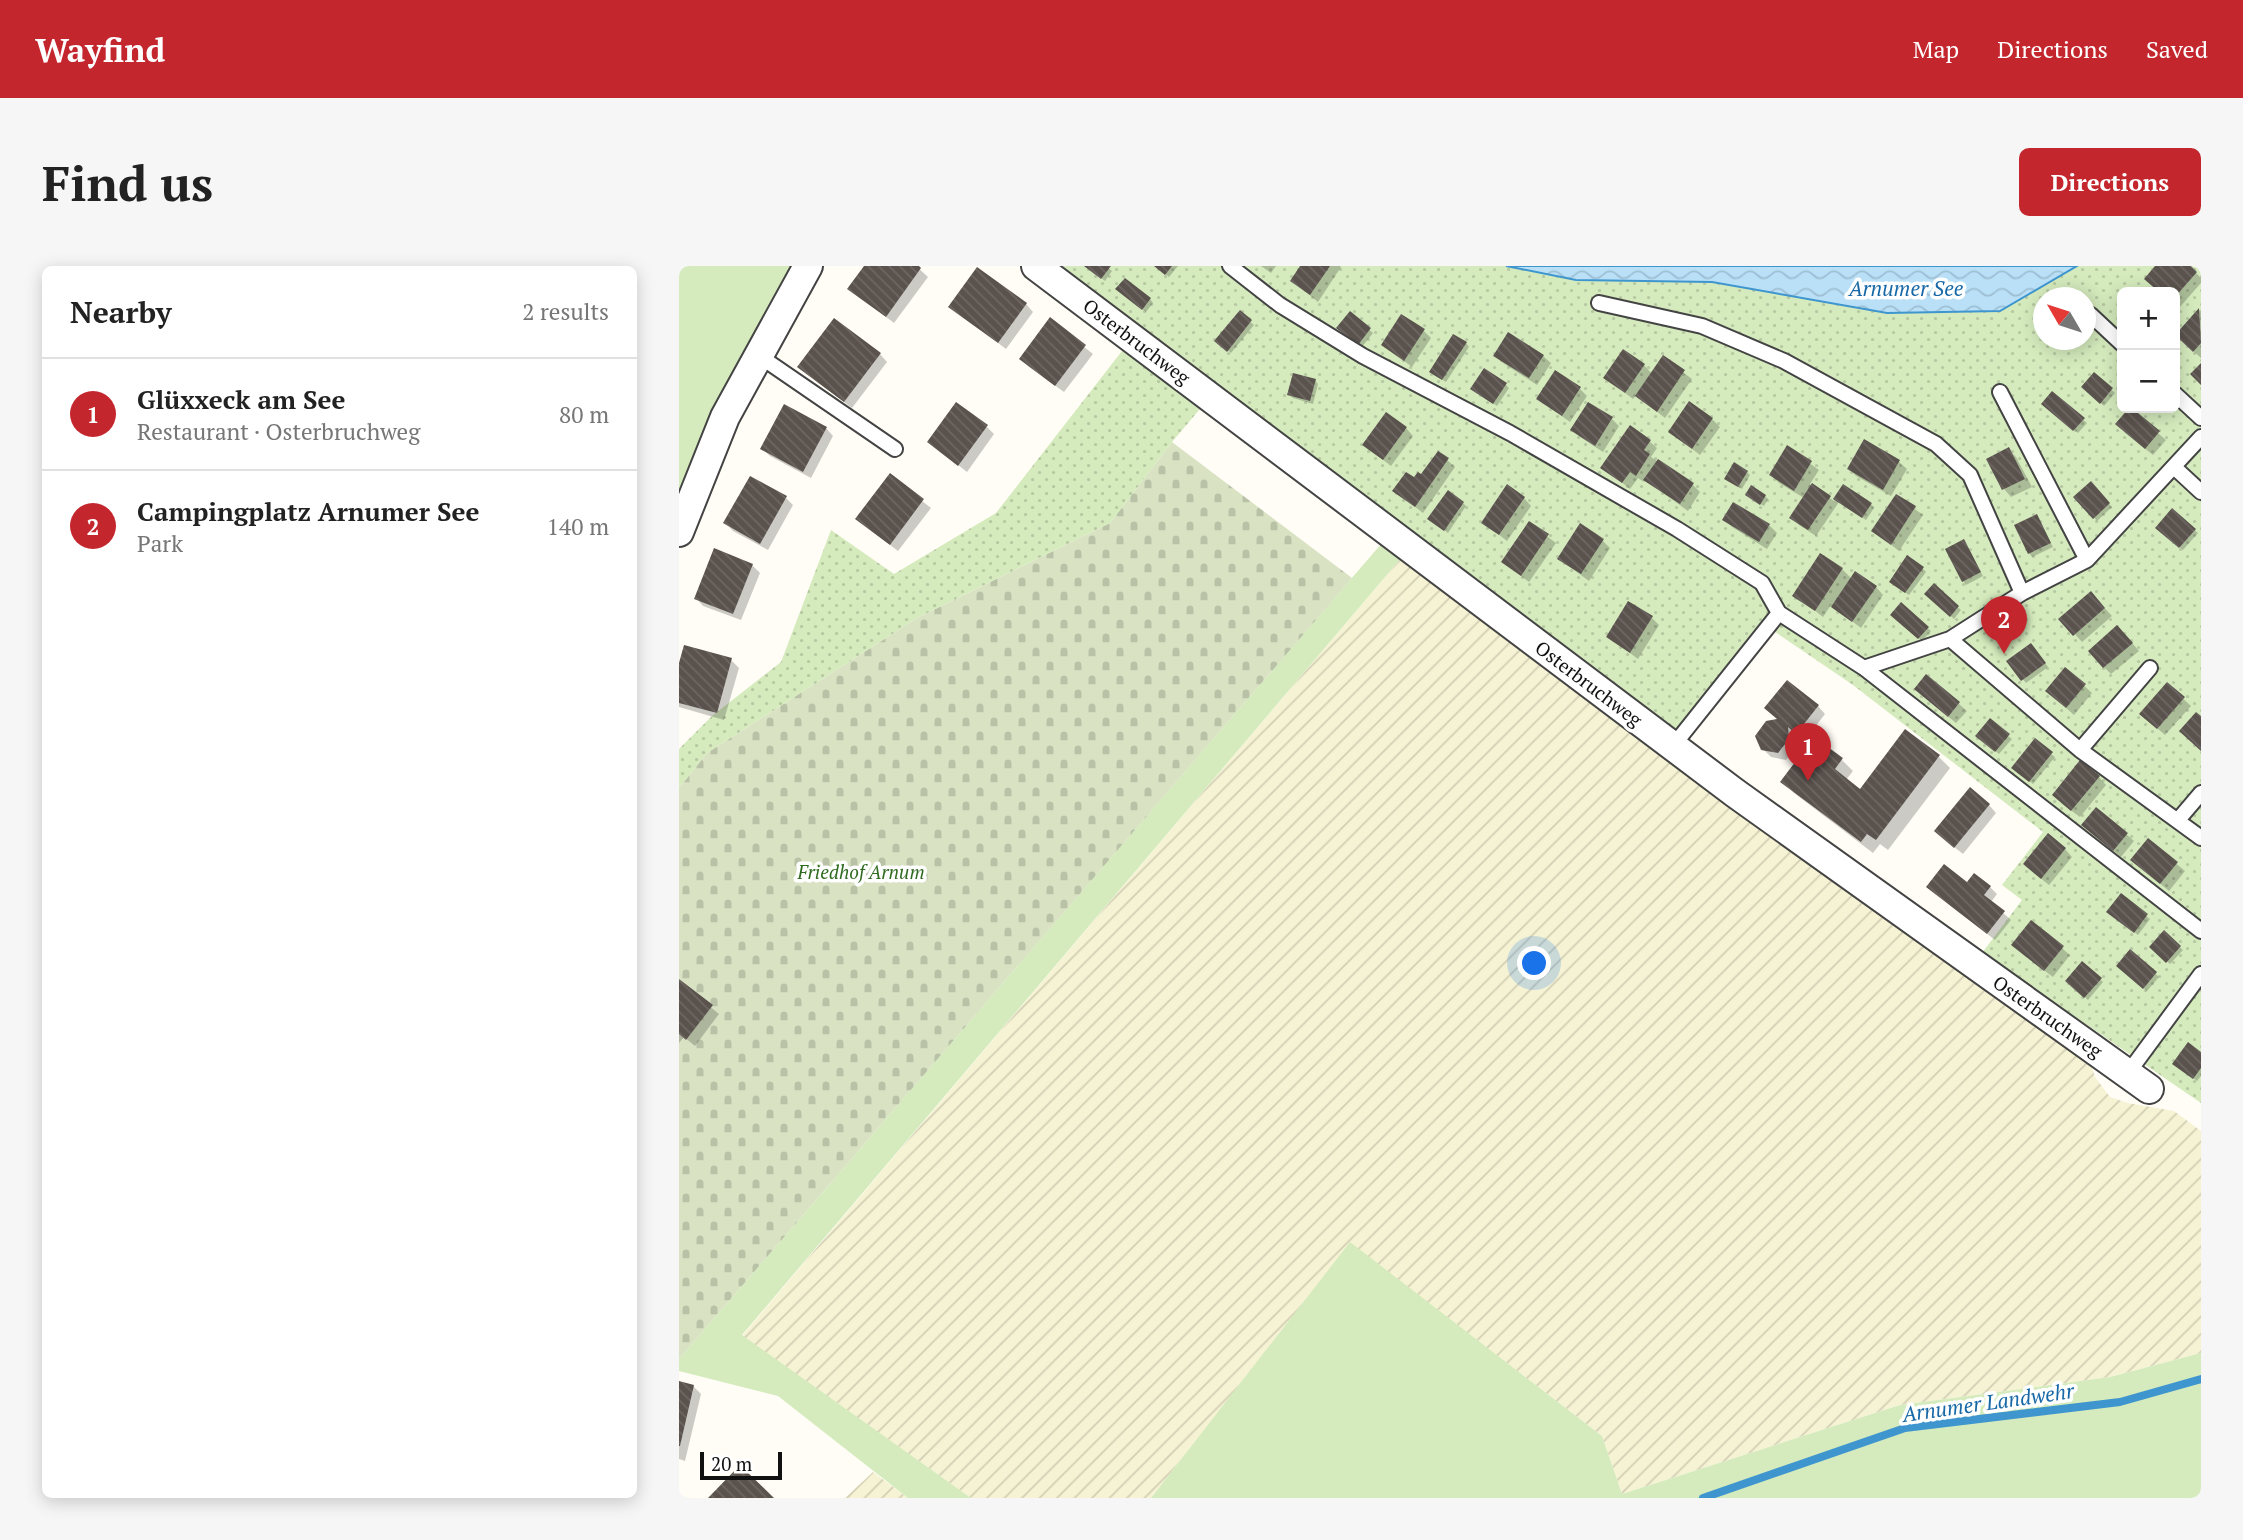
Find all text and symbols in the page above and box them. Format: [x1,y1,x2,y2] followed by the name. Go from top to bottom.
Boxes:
[35,28,165,71] text: Wayfind
[1913,33,1959,65] text: Map
[1997,33,2108,65] text: Directions
[2146,33,2208,65] text: Saved
[2019,148,2201,216] button: Directions
[42,150,213,215] text: Find us
[1847,274,1964,302] water label: Arnumer See
[2033,287,2096,350] north arrow
[2117,287,2180,413] map controls
[2117,287,2180,350] button: +
[70,292,172,332] text: Nearby
[1078,293,1196,390] street label: Osterbruchweg
[522,296,609,327] text: 2 results
[2117,350,2180,413] button: −
[137,382,345,416] text: Glüxxeck am See
[87,399,100,430] text: 1
[559,399,609,430] text: 80 m
[137,416,420,447] text: Restaurant · Osterbruchweg
[137,494,479,528] text: Campingplatz Arnumer See
[87,511,100,542] text: 2
[547,511,609,542] text: 140 m
[137,528,183,559] text: Park
[1981,596,2027,654] pin: 2
[1530,635,1648,732] street label: Osterbruchweg
[1785,723,1831,781] pin: 1
[796,859,925,884] park label: Friedhof Arnum
[1517,946,1551,980] your location
[1988,969,2108,1063] street label: Osterbruchweg
[1898,1376,2077,1428] water label: Arnumer Landwehr
[700,1449,782,1481] scale bar
[711,1451,752,1476] text: 20 m

